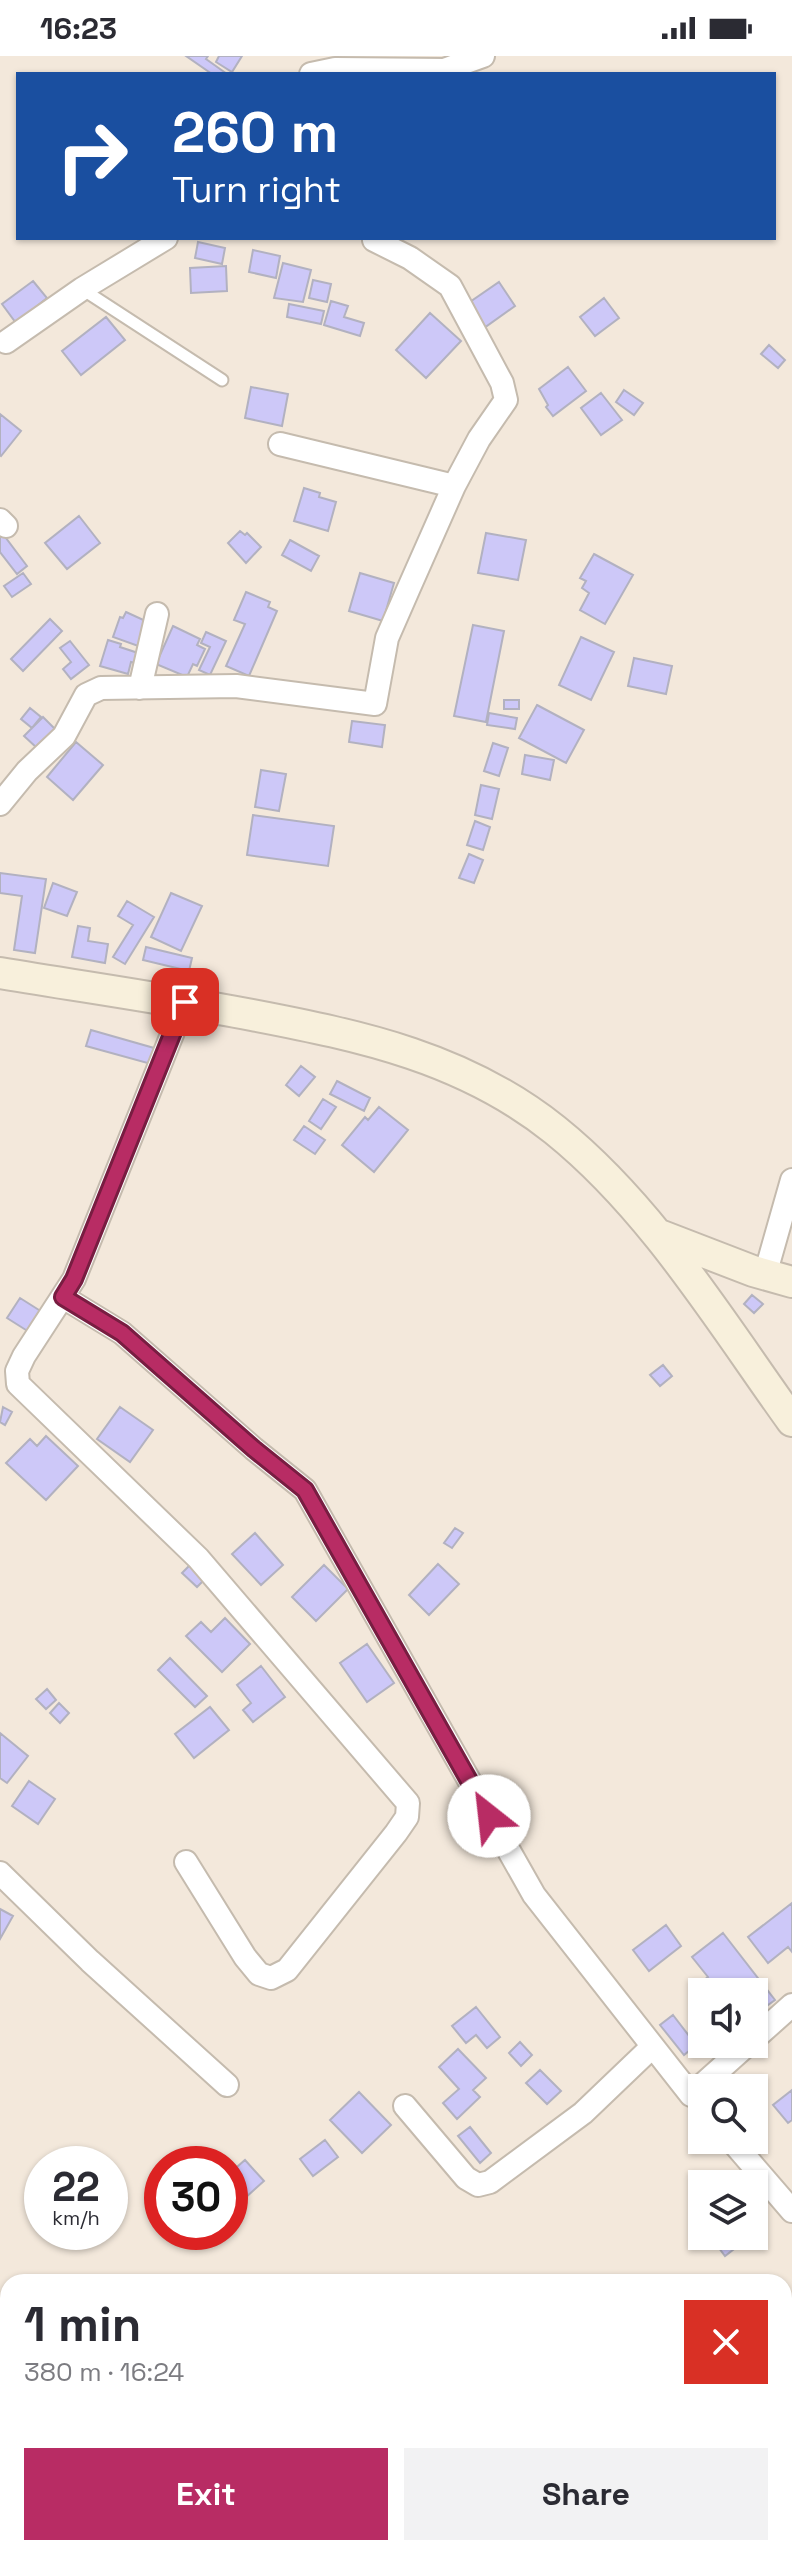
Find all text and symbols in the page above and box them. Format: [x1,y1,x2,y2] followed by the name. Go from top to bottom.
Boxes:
[40,9,117,48] text: 16:23
[172,97,338,168] text: 260 m
[40,104,144,208] icon: right
[172,167,341,213] text: Turn right
[151,968,219,1036] pin
[163,980,207,1024] icon: arrive
[447,1774,531,1858] position arrow
[688,1978,768,2250] map controls
[688,1978,768,2058] button: sound
[688,2074,768,2154] button: search
[144,2146,248,2250] speed limit sign: 30
[52,2162,100,2213] text: 22
[688,2170,768,2250] button: layers
[52,2205,100,2231] text: km/h
[24,2294,141,2355] text: 1 min
[684,2300,768,2384] button: close
[24,2355,184,2389] text: 380 m · 16:24
[24,2448,388,2540] button: Exit
[404,2448,768,2540] button: Share

